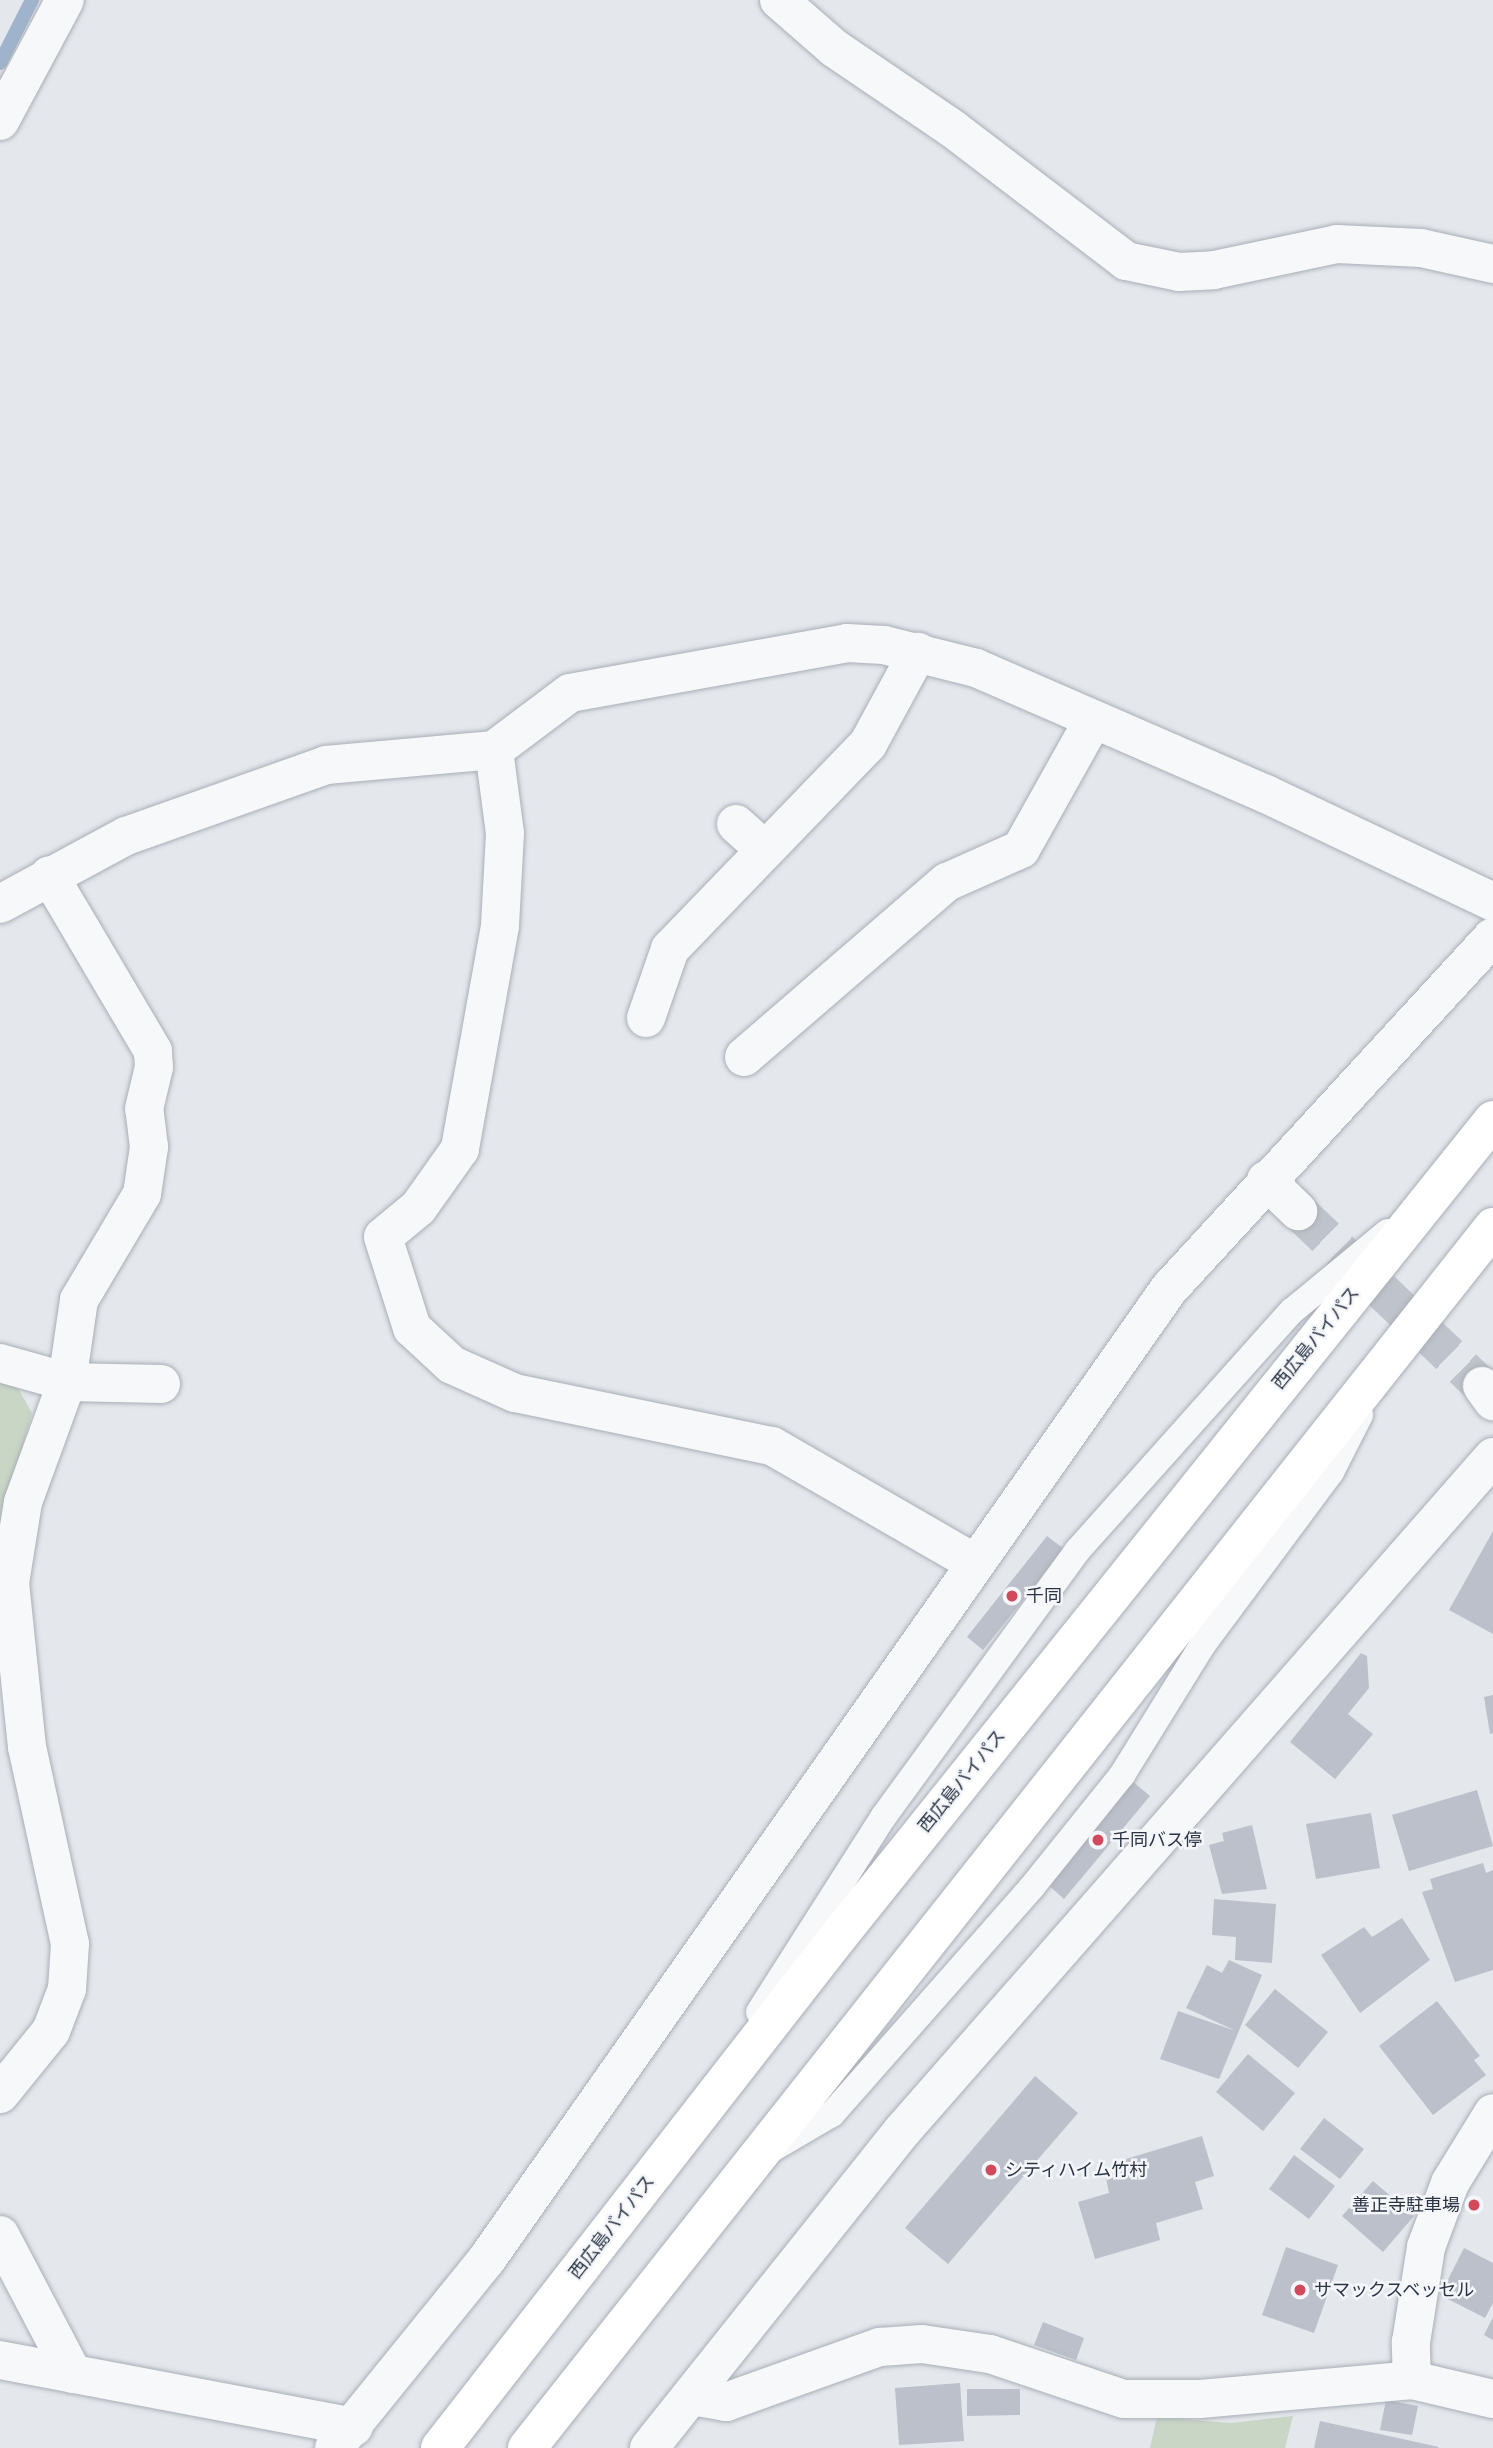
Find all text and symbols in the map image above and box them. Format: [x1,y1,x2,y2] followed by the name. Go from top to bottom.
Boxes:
[1268,1282,1364,1394] street label: 西広島バイパス
[1026,1585,1062,1607] place label: 千同
[1004,1588,1020,1604] marker: 千同
[914,1725,1010,1837] street label: 西広島バイパス
[1112,1829,1202,1851] place label: 千同バス停
[1090,1832,1106,1848] marker: 千同バス停
[1005,2159,1149,2181] place label: シティハイム竹村
[983,2162,999,2178] marker: シティハイム竹村
[565,2171,659,2283] street label: 西広島バイパス
[1352,2194,1460,2216] place label: 善正寺駐車場
[1466,2197,1482,2213] marker: 善正寺駐車場
[1314,2279,1476,2301] place label: サマックスベッセル
[1292,2282,1308,2298] marker: サマックスベッセル

